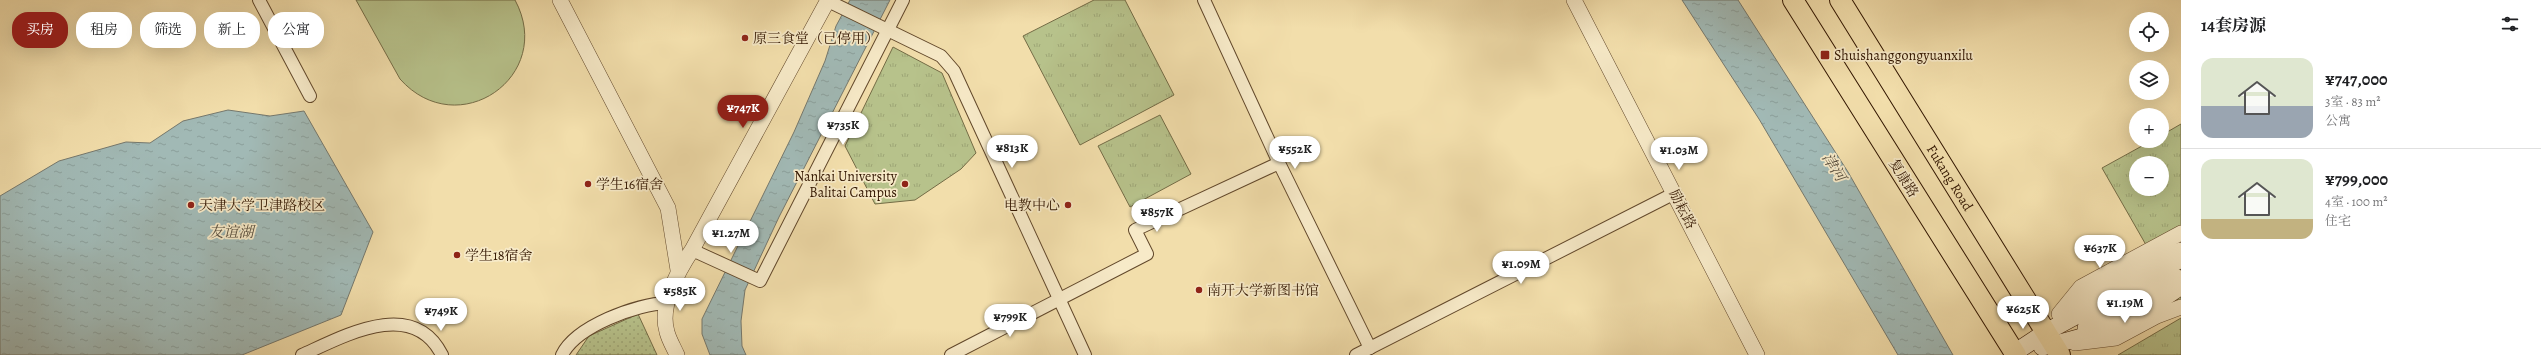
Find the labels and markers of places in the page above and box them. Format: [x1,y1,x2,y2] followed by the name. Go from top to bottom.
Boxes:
[753,29,879,48] place label: 原三食堂（已停用）
[740,33,750,43] marker: 原三食堂（已停用）
[1834,46,1973,65] place label: Shuishanggongyuanxilu
[1819,49,1831,61] marker: Shuishanggongyuanxilu
[715,95,771,129] pin: ¥747K
[815,112,871,146] pin: ¥735K
[984,135,1040,169] pin: ¥813K
[1267,136,1323,170] pin: ¥552K
[1646,137,1712,171] pin: ¥1.03M
[794,167,898,202] place label: Nankai University Balitai Campus
[596,175,663,194] place label: 学生16宿舍
[583,179,593,189] marker: 学生16宿舍
[900,179,910,189] marker: Nankai University Balitai Campus
[199,196,325,215] place label: 天津大学卫津路校区
[1004,196,1060,215] place label: 电教中心
[1129,199,1185,233] pin: ¥857K
[186,200,196,210] marker: 天津大学卫津路校区
[1063,200,1073,210] marker: 电教中心
[698,220,764,254] pin: ¥1.27M
[2072,235,2128,269] pin: ¥637K
[465,246,533,265] place label: 学生18宿舍
[452,250,462,260] marker: 学生18宿舍
[1488,251,1554,285] pin: ¥1.09M
[652,278,708,312] pin: ¥585K
[1207,281,1319,300] place label: 南开大学新图书馆
[1194,285,1204,295] marker: 南开大学新图书馆
[2092,290,2158,324] pin: ¥1.19M
[1995,296,2051,330] pin: ¥625K
[413,298,469,332] pin: ¥749K
[982,304,1038,338] pin: ¥799K

